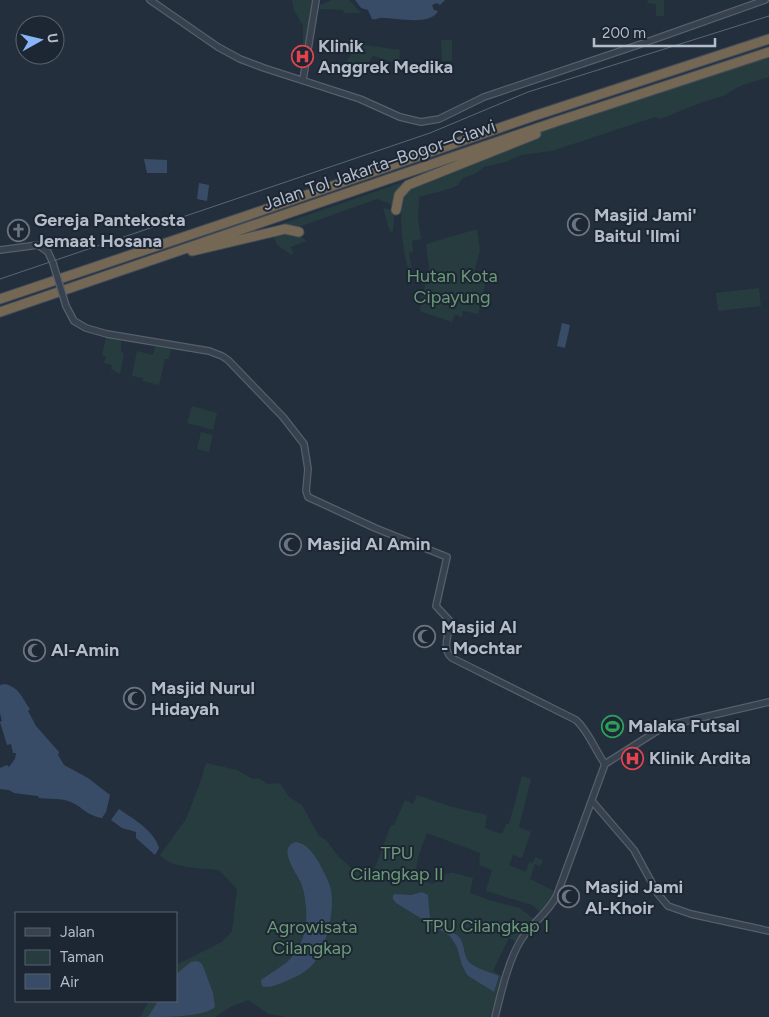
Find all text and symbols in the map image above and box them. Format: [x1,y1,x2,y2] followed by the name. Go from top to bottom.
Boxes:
[15,15,65,65] north arrow
[594,15,715,47] scale bar
[602,24,646,42] text: 200 m
[43,32,61,44] text: U
[318,35,453,78] place label: Klinik Anggrek Medika
[290,44,314,68] hospital icon: Klinik Anggrek Medika
[260,115,498,215] street label: Jalan Tol Jakarta–Bogor–Ciawi
[594,204,697,247] place label: Masjid Jami' Baitul 'Ilmi
[34,209,186,252] place label: Gereja Pantekosta Jemaat Hosana
[566,213,590,237] mosque icon: Masjid Jami' Baitul 'Ilmi
[6,218,30,242] church icon: Gereja Pantekosta Jemaat Hosana
[406,265,498,308] park label: Hutan Kota Cipayung
[279,532,303,556] mosque icon: Masjid Al Amin
[307,533,430,555] place label: Masjid Al Amin
[441,616,522,659] place label: Masjid Al - Mochtar
[413,625,437,649] mosque icon: Masjid Al - Mochtar
[23,638,47,662] mosque icon: Al-Amin
[51,639,119,661] place label: Al-Amin
[151,677,255,720] place label: Masjid Nurul Hidayah
[123,686,147,710] mosque icon: Masjid Nurul Hidayah
[600,714,624,738] sports icon: Malaka Futsal
[628,715,740,737] place label: Malaka Futsal
[621,746,645,770] hospital icon: Klinik Ardita
[649,747,751,769] place label: Klinik Ardita
[350,842,444,885] park label: TPU Cilangkap II
[585,876,683,919] place label: Masjid Jami Al-Khoir
[557,885,581,909] mosque icon: Masjid Jami Al-Khoir
[15,912,178,1002] legend
[423,915,549,937] park label: TPU Cilangkap I
[267,916,357,959] park label: Agrowisata Cilangkap
[60,923,95,941] text: Jalan
[60,948,104,966] text: Taman
[60,973,79,991] text: Air

